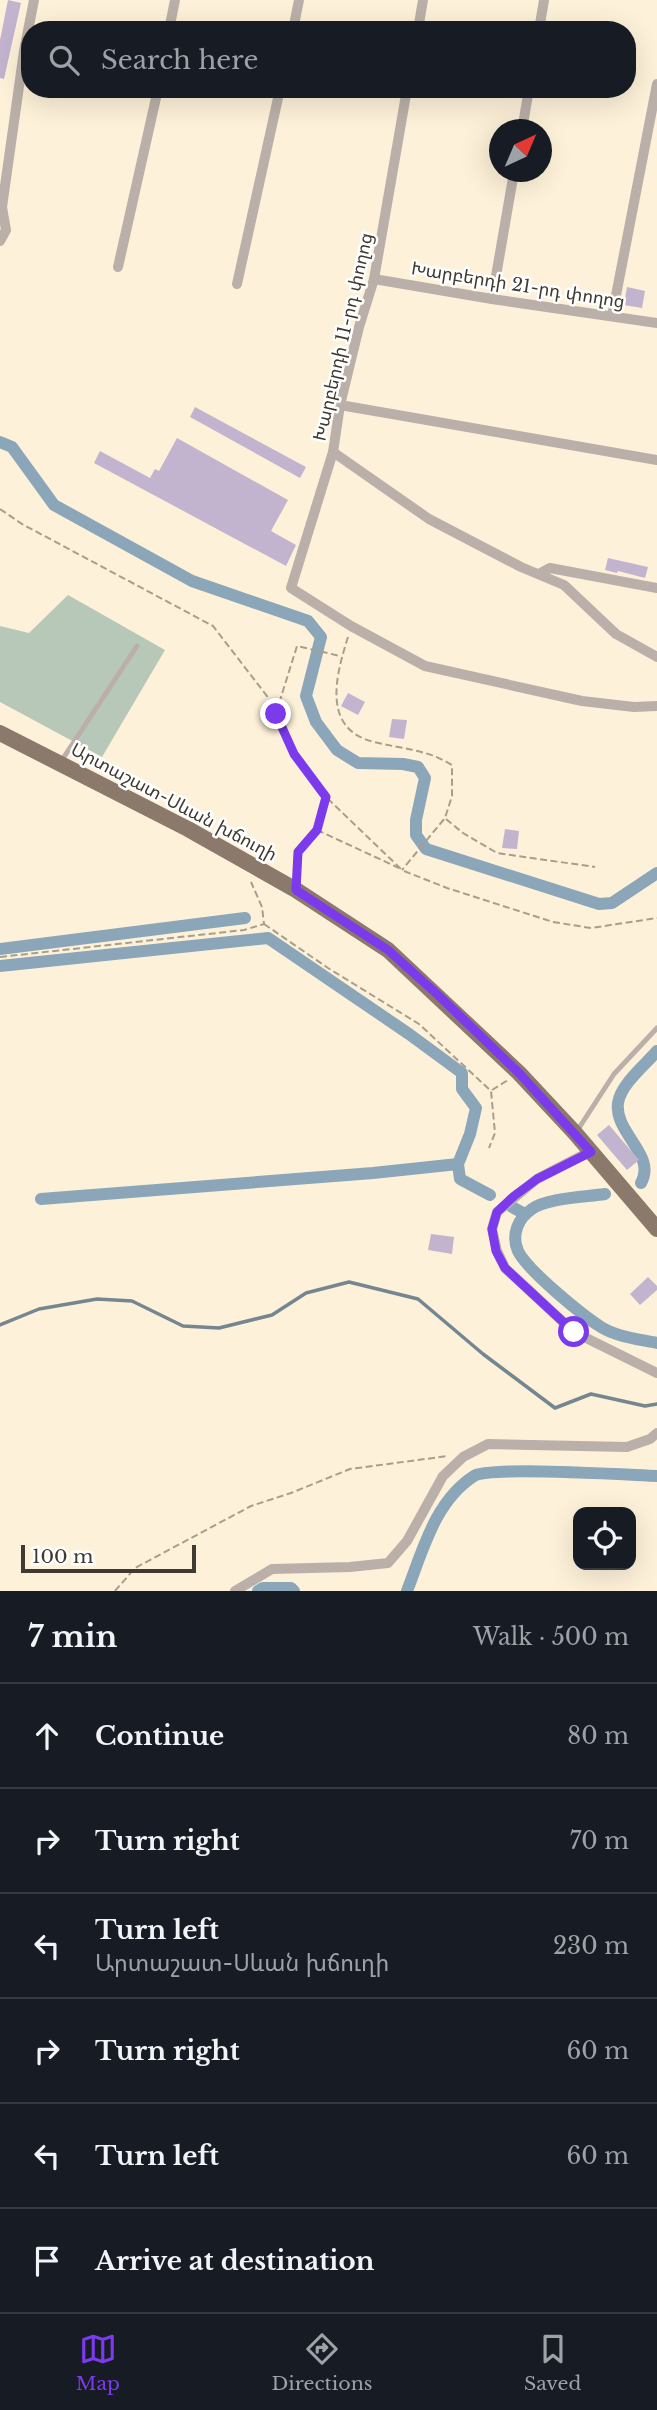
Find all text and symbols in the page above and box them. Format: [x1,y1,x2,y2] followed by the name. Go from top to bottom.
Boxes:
[21,21,636,98] search box
[45,41,83,79] icon: search
[101,44,258,76] text: Search here
[489,119,552,182] north arrow
[308,231,378,443] street label: Խարբերդի 11-րդ փողոց
[410,257,626,313] street label: Խարբերդի 21-րդ փողոց
[260,698,291,729] route end
[67,738,281,866] street label: Արտաշատ-Սևան խճուղի
[558,1316,589,1347] route start
[573,1507,636,1570] map controls
[573,1507,636,1570] button: locate
[21,1542,196,1574] scale bar
[32,1545,93,1568] text: 100 m
[28,1618,117,1655] text: 7 min
[473,1623,629,1651] text: Walk · 500 m
[28,1717,66,1755] icon: ahead
[95,1720,224,1752] text: Continue
[567,1722,629,1750] text: 80 m
[28,1822,66,1860] icon: right
[95,1825,240,1857] text: Turn right
[570,1827,629,1855] text: 70 m
[95,1914,219,1946] text: Turn left
[28,1927,66,1965] icon: left
[553,1932,629,1960] text: 230 m
[95,1949,389,1977] text: Արտաշատ-Սևան խճուղի
[28,2032,66,2070] icon: right
[95,2035,240,2067] text: Turn right
[567,2037,629,2065] text: 60 m
[28,2137,66,2175] icon: left
[95,2140,219,2172] text: Turn left
[567,2142,629,2170] text: 60 m
[28,2242,66,2280] icon: arrive
[95,2245,375,2277] text: Arrive at destination
[76,2330,120,2395] tab: Map
[271,2330,372,2395] tab: Directions
[524,2330,581,2395] tab: Saved

